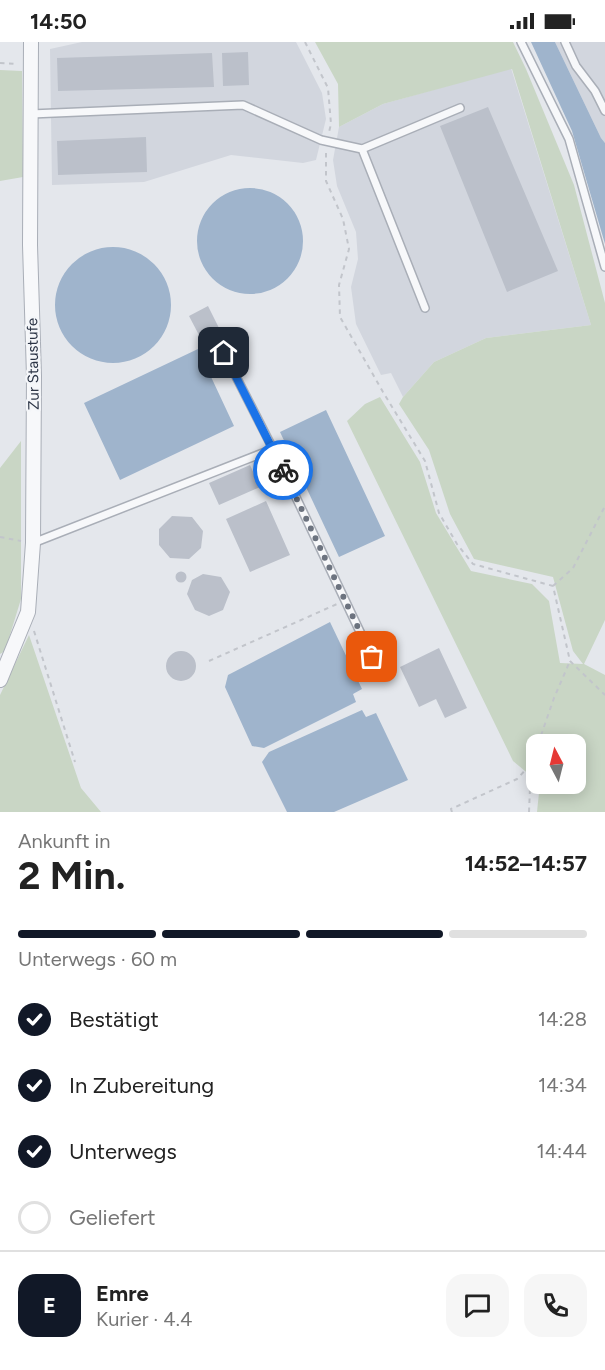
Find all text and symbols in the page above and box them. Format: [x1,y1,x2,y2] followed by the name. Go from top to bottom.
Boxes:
[30,8,87,35] text: 14:50
[23,318,43,410] street label: Zur Staustufe
[198,327,249,378] pin
[207,336,240,369] icon: home
[253,440,313,500] courier
[267,454,300,487] icon: bike
[346,631,397,682] pin
[355,640,388,673] icon: bag
[526,734,586,794] north arrow
[526,734,586,794] map controls
[18,829,110,853] text: Ankunft in
[465,850,587,877] text: 14:52–14:57
[18,852,125,899] text: 2 Min.
[18,947,177,971] text: Unterwegs · 60 m
[18,1003,51,1036] icon: check
[69,1006,159,1033] text: Bestätigt
[538,1007,587,1031] text: 14:28
[18,1069,51,1102] icon: check
[69,1072,214,1099] text: In Zubereitung
[538,1073,587,1097] text: 14:34
[18,1135,51,1168] icon: check
[69,1138,177,1165] text: Unterwegs
[536,1139,587,1163] text: 14:44
[69,1204,156,1231] text: Geliefert
[446,1274,509,1337] button: chat
[524,1274,587,1337] button: phone
[96,1280,149,1307] text: Emre
[43,1292,56,1319] text: E
[96,1307,192,1331] text: Kurier · 4.4

